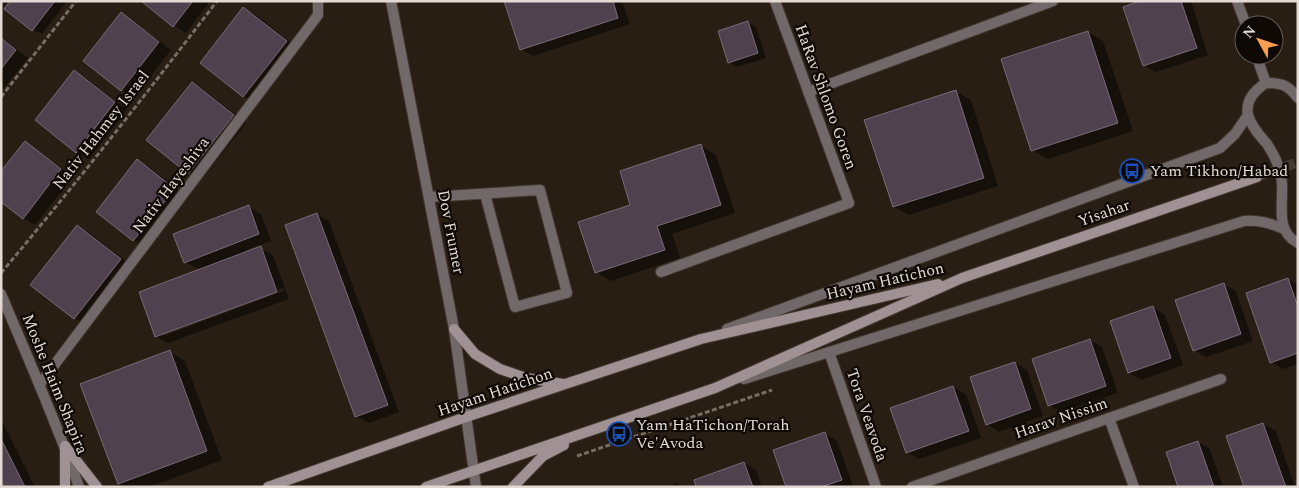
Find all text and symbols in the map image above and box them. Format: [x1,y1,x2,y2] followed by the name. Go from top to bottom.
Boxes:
[1234,15,1284,65] north arrow
[789,21,863,173] street label: HaRav Shlomo Goren
[1238,21,1261,43] text: N
[47,65,155,195] street label: Nativ Hahmey Israel
[127,131,215,238] street label: Nativ Hayeshiva
[1119,158,1145,184] bus stop icon: Yam Tikhon/Habad
[1150,159,1288,183] place label: Yam Tikhon/Habad
[431,188,471,276] street label: Dov Frumer
[1075,193,1133,233] street label: Yisahar
[824,256,946,306] street label: Hayam Hatichon
[16,310,94,458] street label: Moshe Haim Shapira
[434,361,556,423] street label: Hayam Hatichon
[840,365,894,465] street label: Tora Veavoda
[1011,391,1111,445] street label: Harav Nissim
[636,413,790,455] place label: Yam HaTichon/Torah Ve'Avoda
[606,421,632,447] bus stop icon: Yam HaTichon/Torah Ve'Avoda

